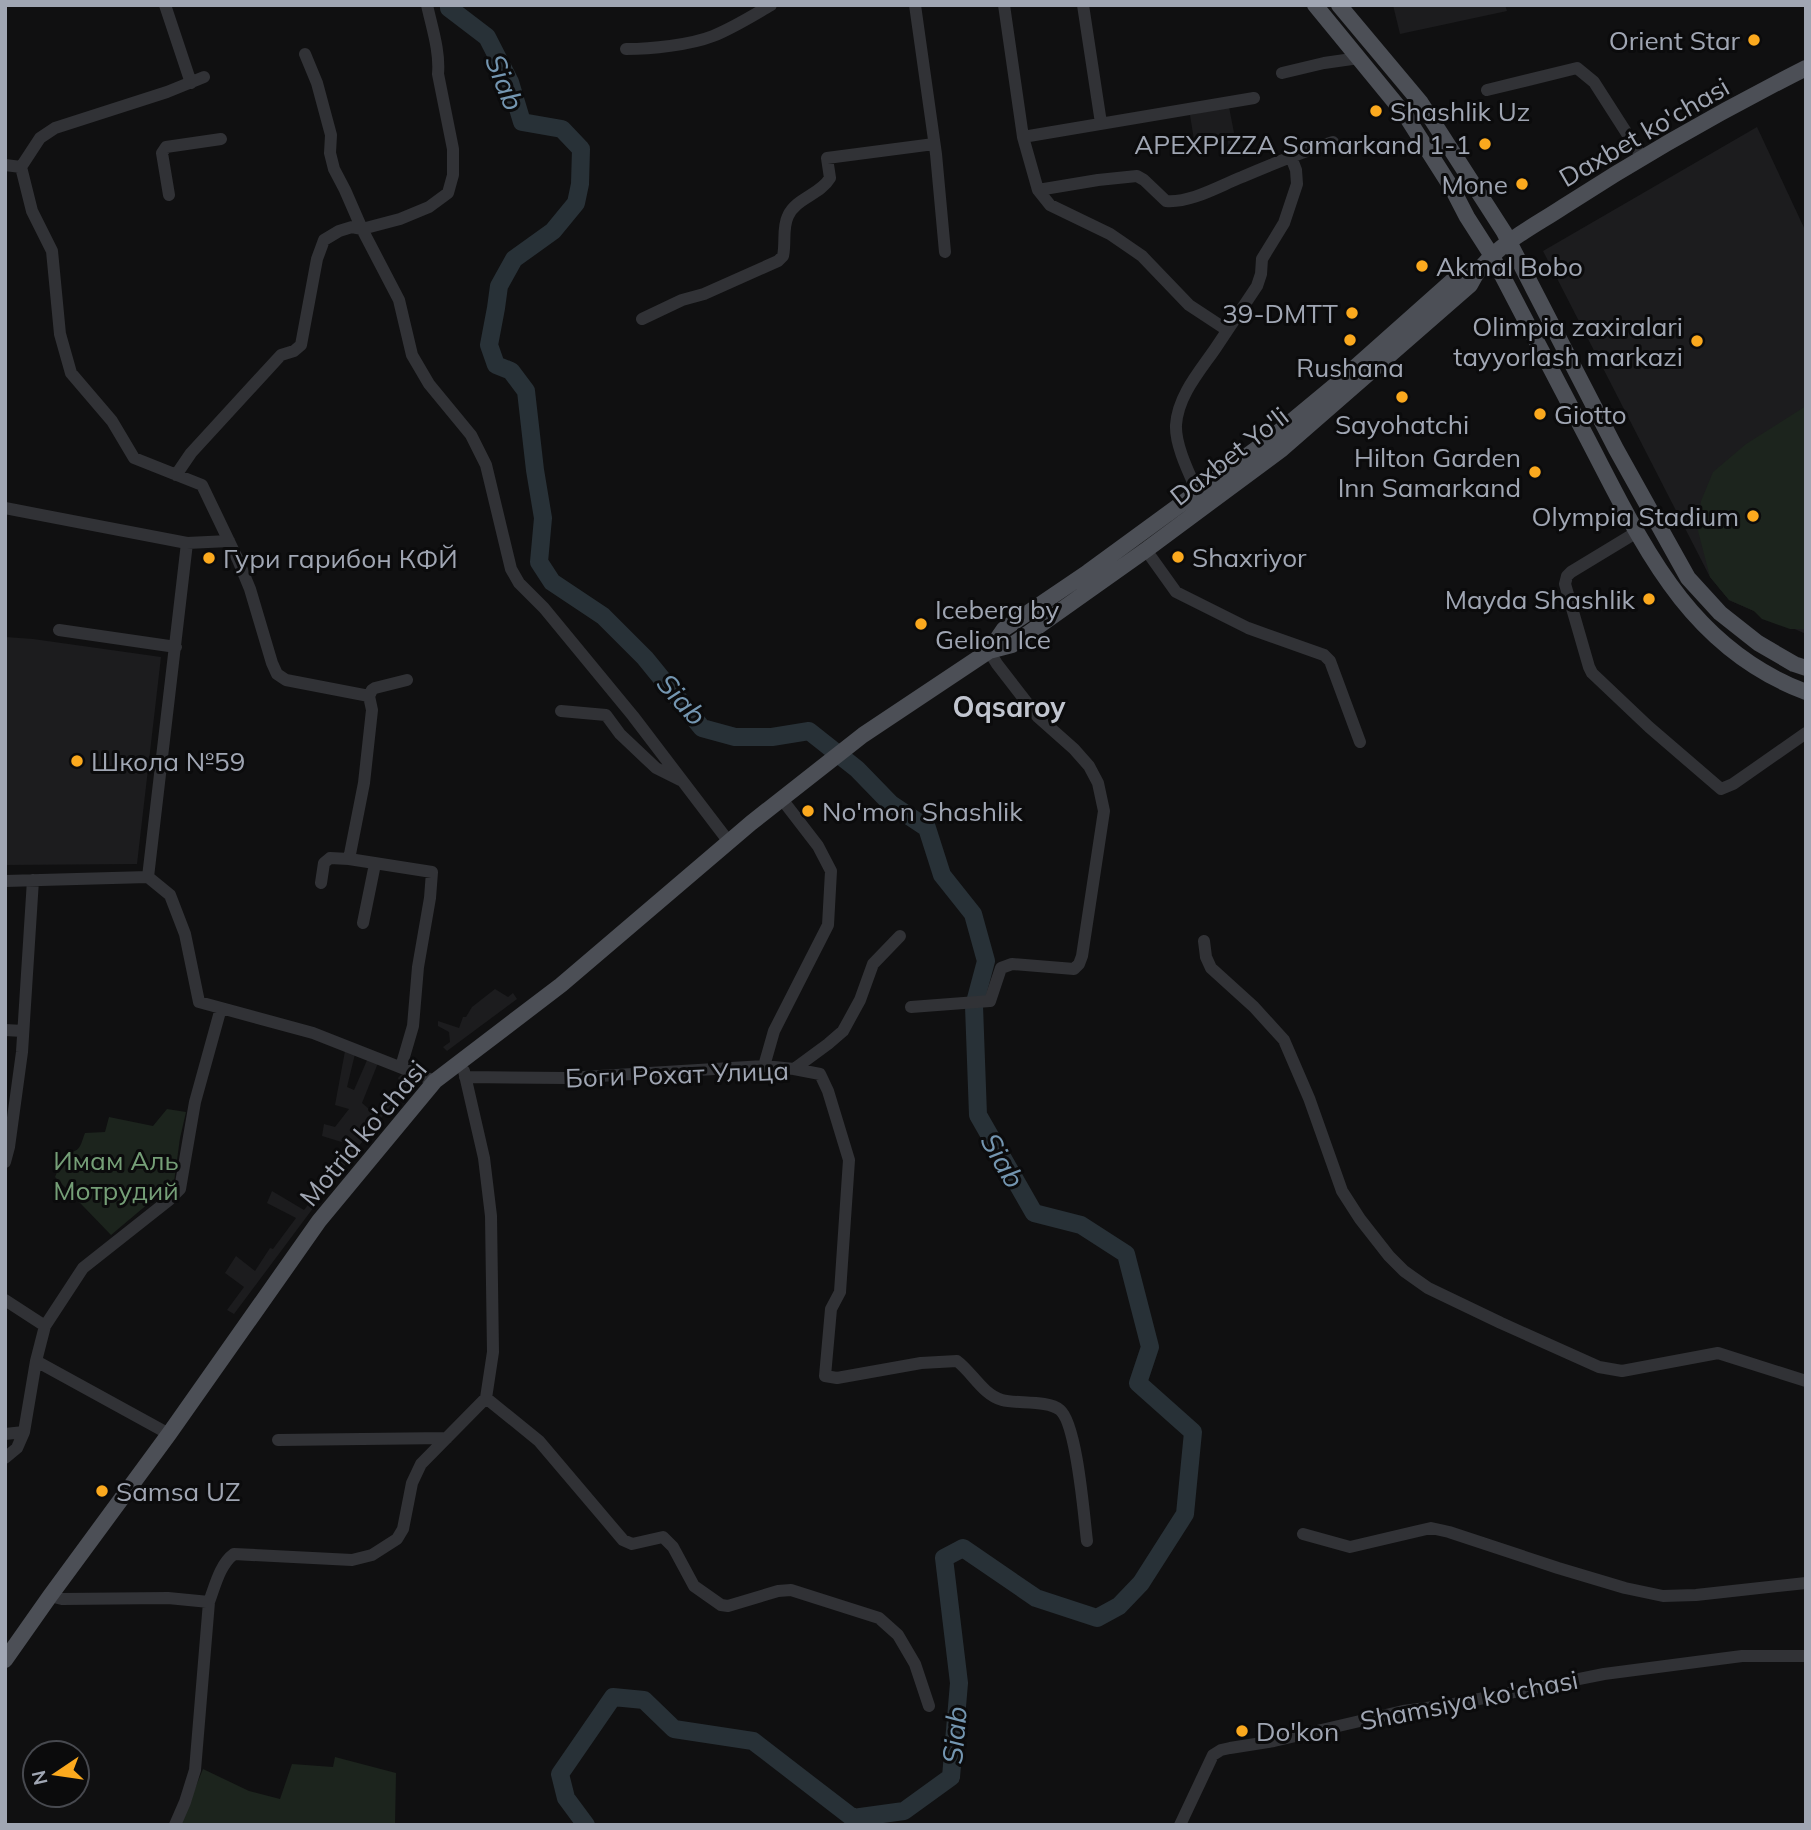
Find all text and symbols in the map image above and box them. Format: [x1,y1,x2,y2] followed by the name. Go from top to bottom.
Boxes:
[1609,24,1741,57] place label: Orient Star
[1746,32,1762,48] marker: Orient Star
[478,49,532,115] water label: Siab
[1553,70,1735,194] street label: Daxbet ko'chasi
[1390,95,1530,128] place label: Shashlik Uz
[1368,103,1384,119] marker: Shashlik Uz
[1134,128,1471,161] place label: APEXPIZZA Samarkand 1-1
[1477,136,1493,152] marker: APEXPIZZA Samarkand 1-1
[1441,168,1508,201] place label: Mone
[1514,176,1530,192] marker: Mone
[1436,250,1583,283] place label: Akmal Bobo
[1414,258,1430,274] marker: Akmal Bobo
[1222,297,1338,330] place label: 39-DMTT
[1344,305,1360,321] marker: 39-DMTT
[1453,310,1683,373] place label: Olimpia zaxiralari tayyorlash markazi
[1342,332,1358,348] marker: Rushana
[1689,333,1705,349] marker: Olimpia zaxiralari tayyorlash markazi
[1296,351,1404,384] place label: Rushana
[1394,389,1410,405] marker: Sayohatchi
[1554,398,1626,431] place label: Giotto
[1163,400,1295,512] street label: Daxbet Yo'li
[1532,406,1548,422] marker: Giotto
[1335,408,1469,441] place label: Sayohatchi
[1338,441,1521,504] place label: Hilton Garden Inn Samarkand
[1527,464,1543,480] marker: Hilton Garden Inn Samarkand
[1531,500,1739,533] place label: Olympia Stadium
[1745,508,1761,524] marker: Olympia Stadium
[1192,541,1307,574] place label: Shaxriyor
[223,542,458,575] place label: Гури гарибон КФЙ
[1170,549,1186,565] marker: Shaxriyor
[201,550,217,566] marker: Гури гарибон КФЙ
[1445,583,1636,616] place label: Mayda Shashlik
[1641,591,1657,607] marker: Mayda Shashlik
[935,593,1059,656] place label: Iceberg by Gelion Ice
[913,616,929,632] marker: Iceberg by Gelion Ice
[650,666,714,732] water label: Siab
[952,689,1066,724] district label: Oqsaroy
[91,745,245,778] place label: Школа №59
[69,753,85,769] marker: Школа №59
[822,795,1023,828] place label: No'mon Shashlik
[800,803,816,819] marker: No'mon Shashlik
[292,1053,434,1213] street label: Motrid ko'chasi
[564,1054,790,1094] street label: Боги Рохат Улица
[973,1126,1033,1194] water label: Siab
[53,1144,179,1207] park label: Имам Аль Мотрудий
[116,1475,240,1508] place label: Samsa UZ
[94,1483,110,1499] marker: Samsa UZ
[1357,1663,1581,1737] street label: Shamsiya ko'chasi
[934,1705,974,1765] water label: Siab
[1256,1715,1339,1748] place label: Do'kon
[1234,1723,1250,1739] marker: Do'kon
[21,1739,91,1809] north arrow
[26,1768,53,1788] text: N

